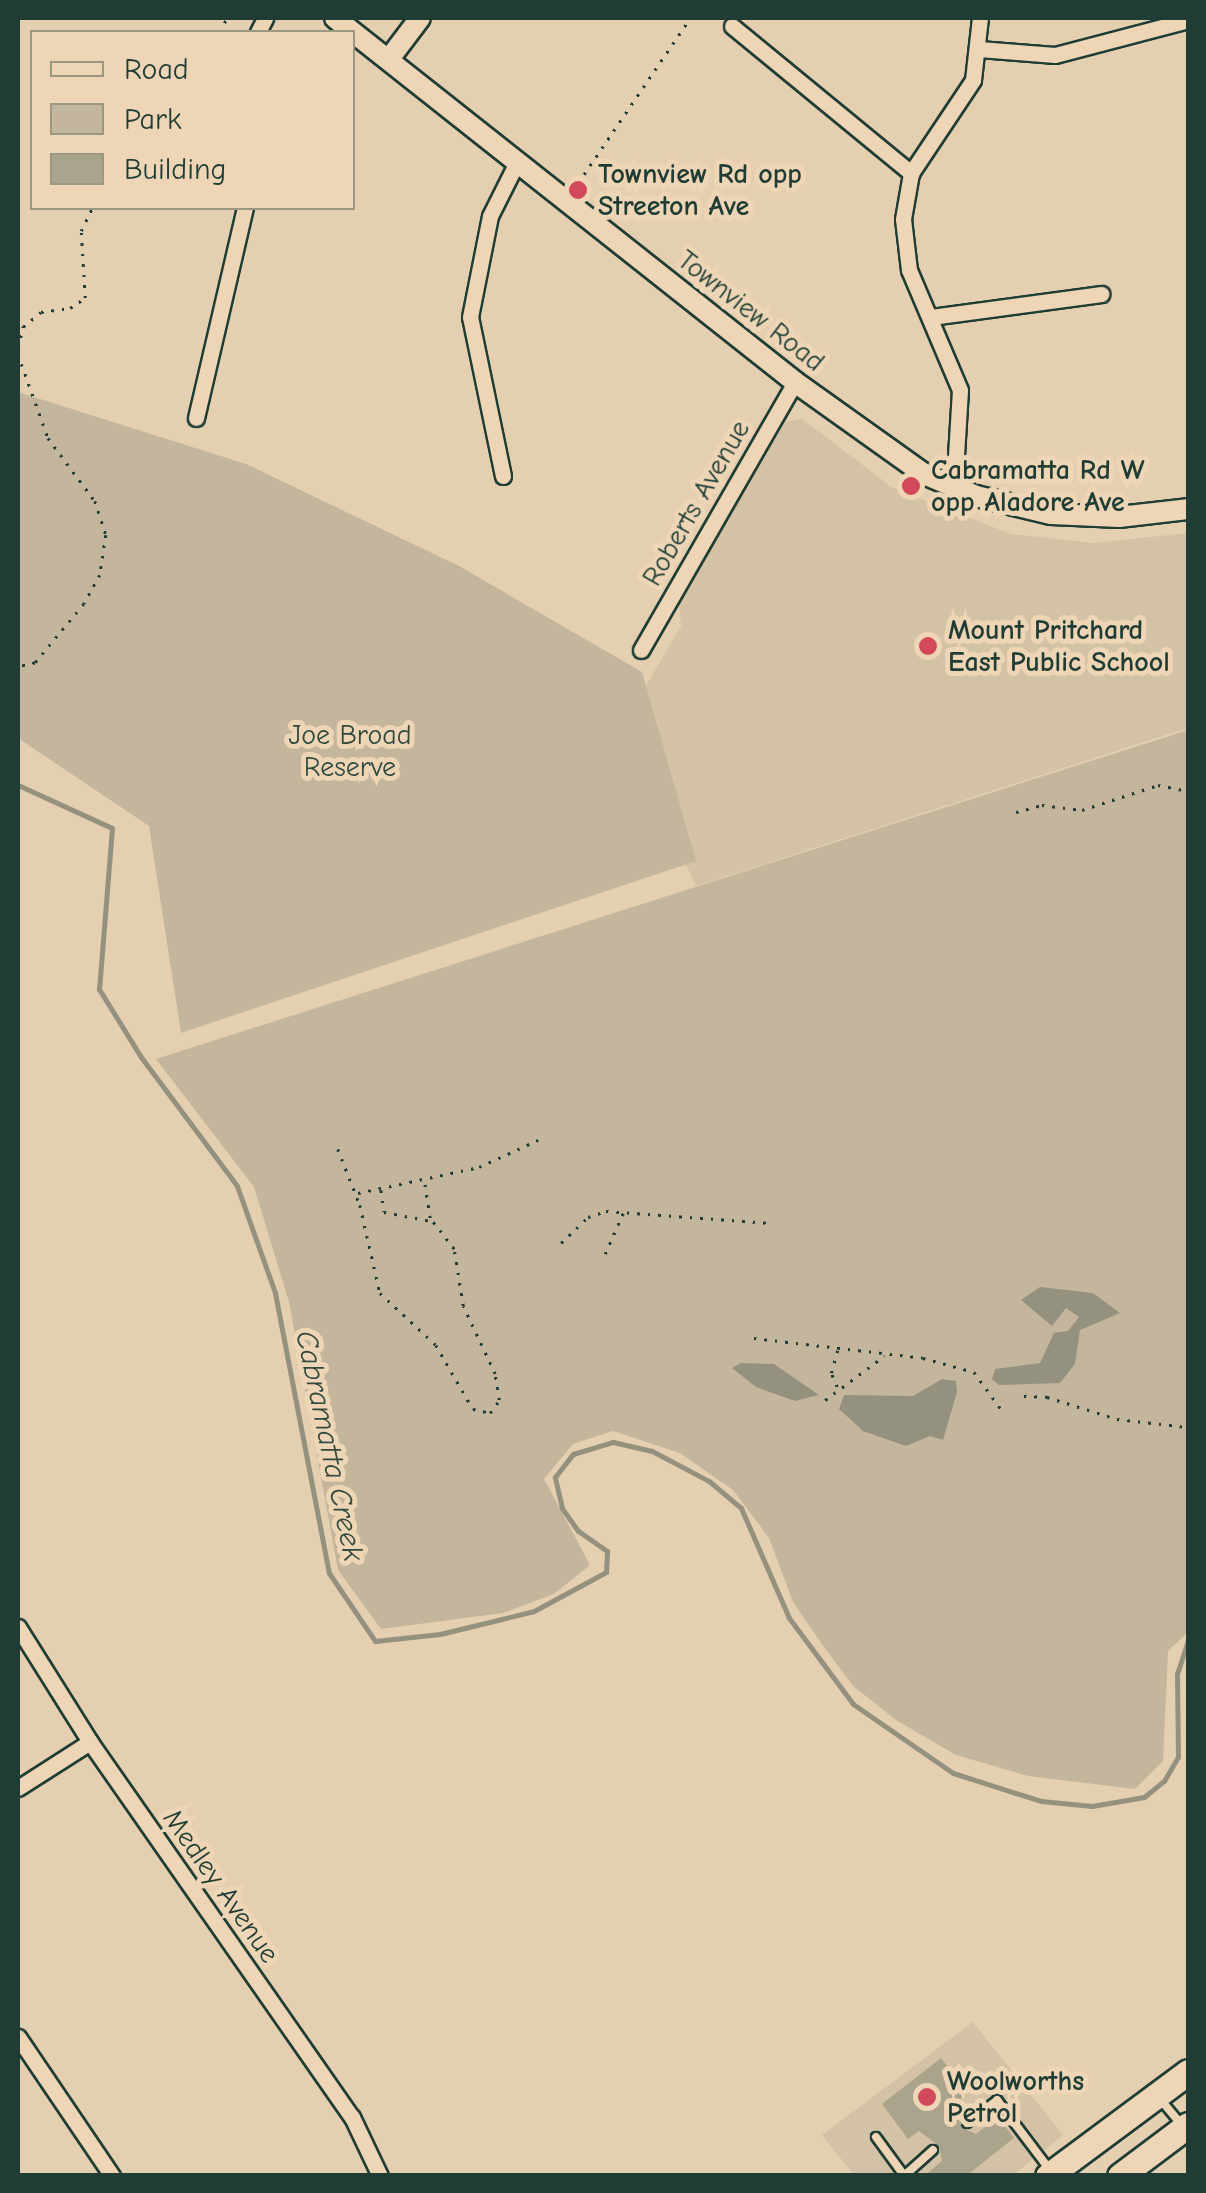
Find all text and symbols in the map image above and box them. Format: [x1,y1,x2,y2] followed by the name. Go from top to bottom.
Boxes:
[30,30,355,210] legend
[124,52,189,87] text: Road
[124,102,181,137] text: Park
[124,152,227,187] text: Building
[598,157,802,223] place label: Townview Rd opp Streeton Ave
[567,179,589,201] marker: Townview Rd opp Streeton Ave
[671,243,831,379] street label: Townview Road
[635,414,757,592] street label: Roberts Avenue
[931,453,1144,519] place label: Cabramatta Rd W opp Aladore Ave
[900,475,922,497] marker: Cabramatta Rd W opp Aladore Ave
[948,613,1170,679] place label: Mount Pritchard East Public School
[917,635,939,657] marker: Mount Pritchard East Public School
[288,718,412,784] park label: Joe Broad Reserve
[287,1328,371,1564] water label: Cabramatta Creek
[156,1803,286,1969] street label: Medley Avenue
[947,2064,1084,2130] place label: Woolworths Petrol
[916,2086,938,2108] marker: Woolworths Petrol

